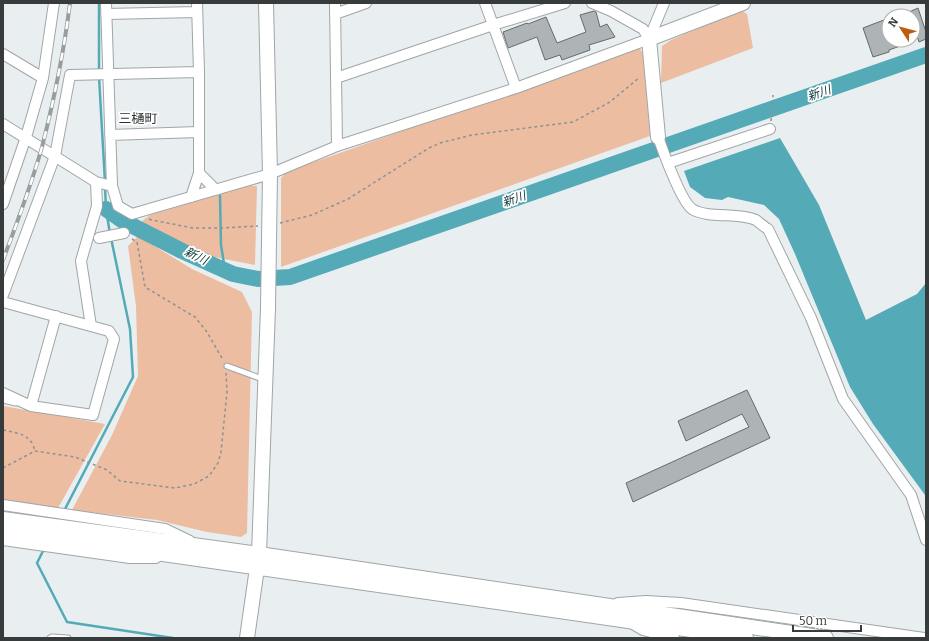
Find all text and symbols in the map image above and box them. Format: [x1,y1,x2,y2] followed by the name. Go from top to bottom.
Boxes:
[881,8,921,48] north arrow
[886,15,901,30] text: N
[805,82,835,104] water label: 新川
[118,111,158,126] district label: 三樋町
[500,188,530,210] water label: 新川
[182,244,212,268] water label: 新川
[793,607,861,633] scale bar
[799,614,828,628] text: 50 m

